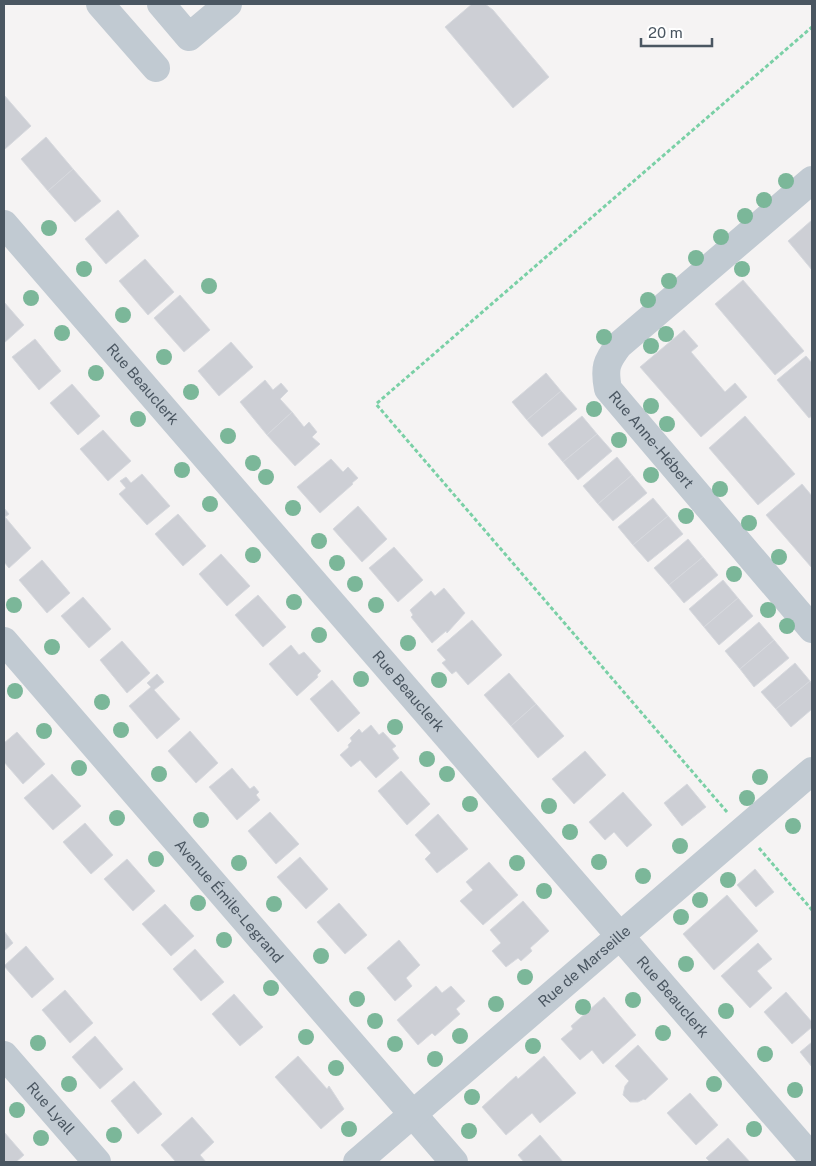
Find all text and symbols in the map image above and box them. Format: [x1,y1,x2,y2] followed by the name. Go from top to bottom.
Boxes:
[641,15,712,47] scale bar
[648,24,683,41] text: 20 m
[103,340,183,428] street label: Rue Beauclerk
[606,387,698,491] street label: Rue Anne-Hébert
[369,647,448,735] street label: Rue Beauclerk
[171,836,287,966] street label: Avenue Émile-Legrand
[535,922,634,1010] street label: Rue de Marseille
[633,953,713,1040] street label: Rue Beauclerk
[24,1079,78,1138] street label: Rue Lyall

